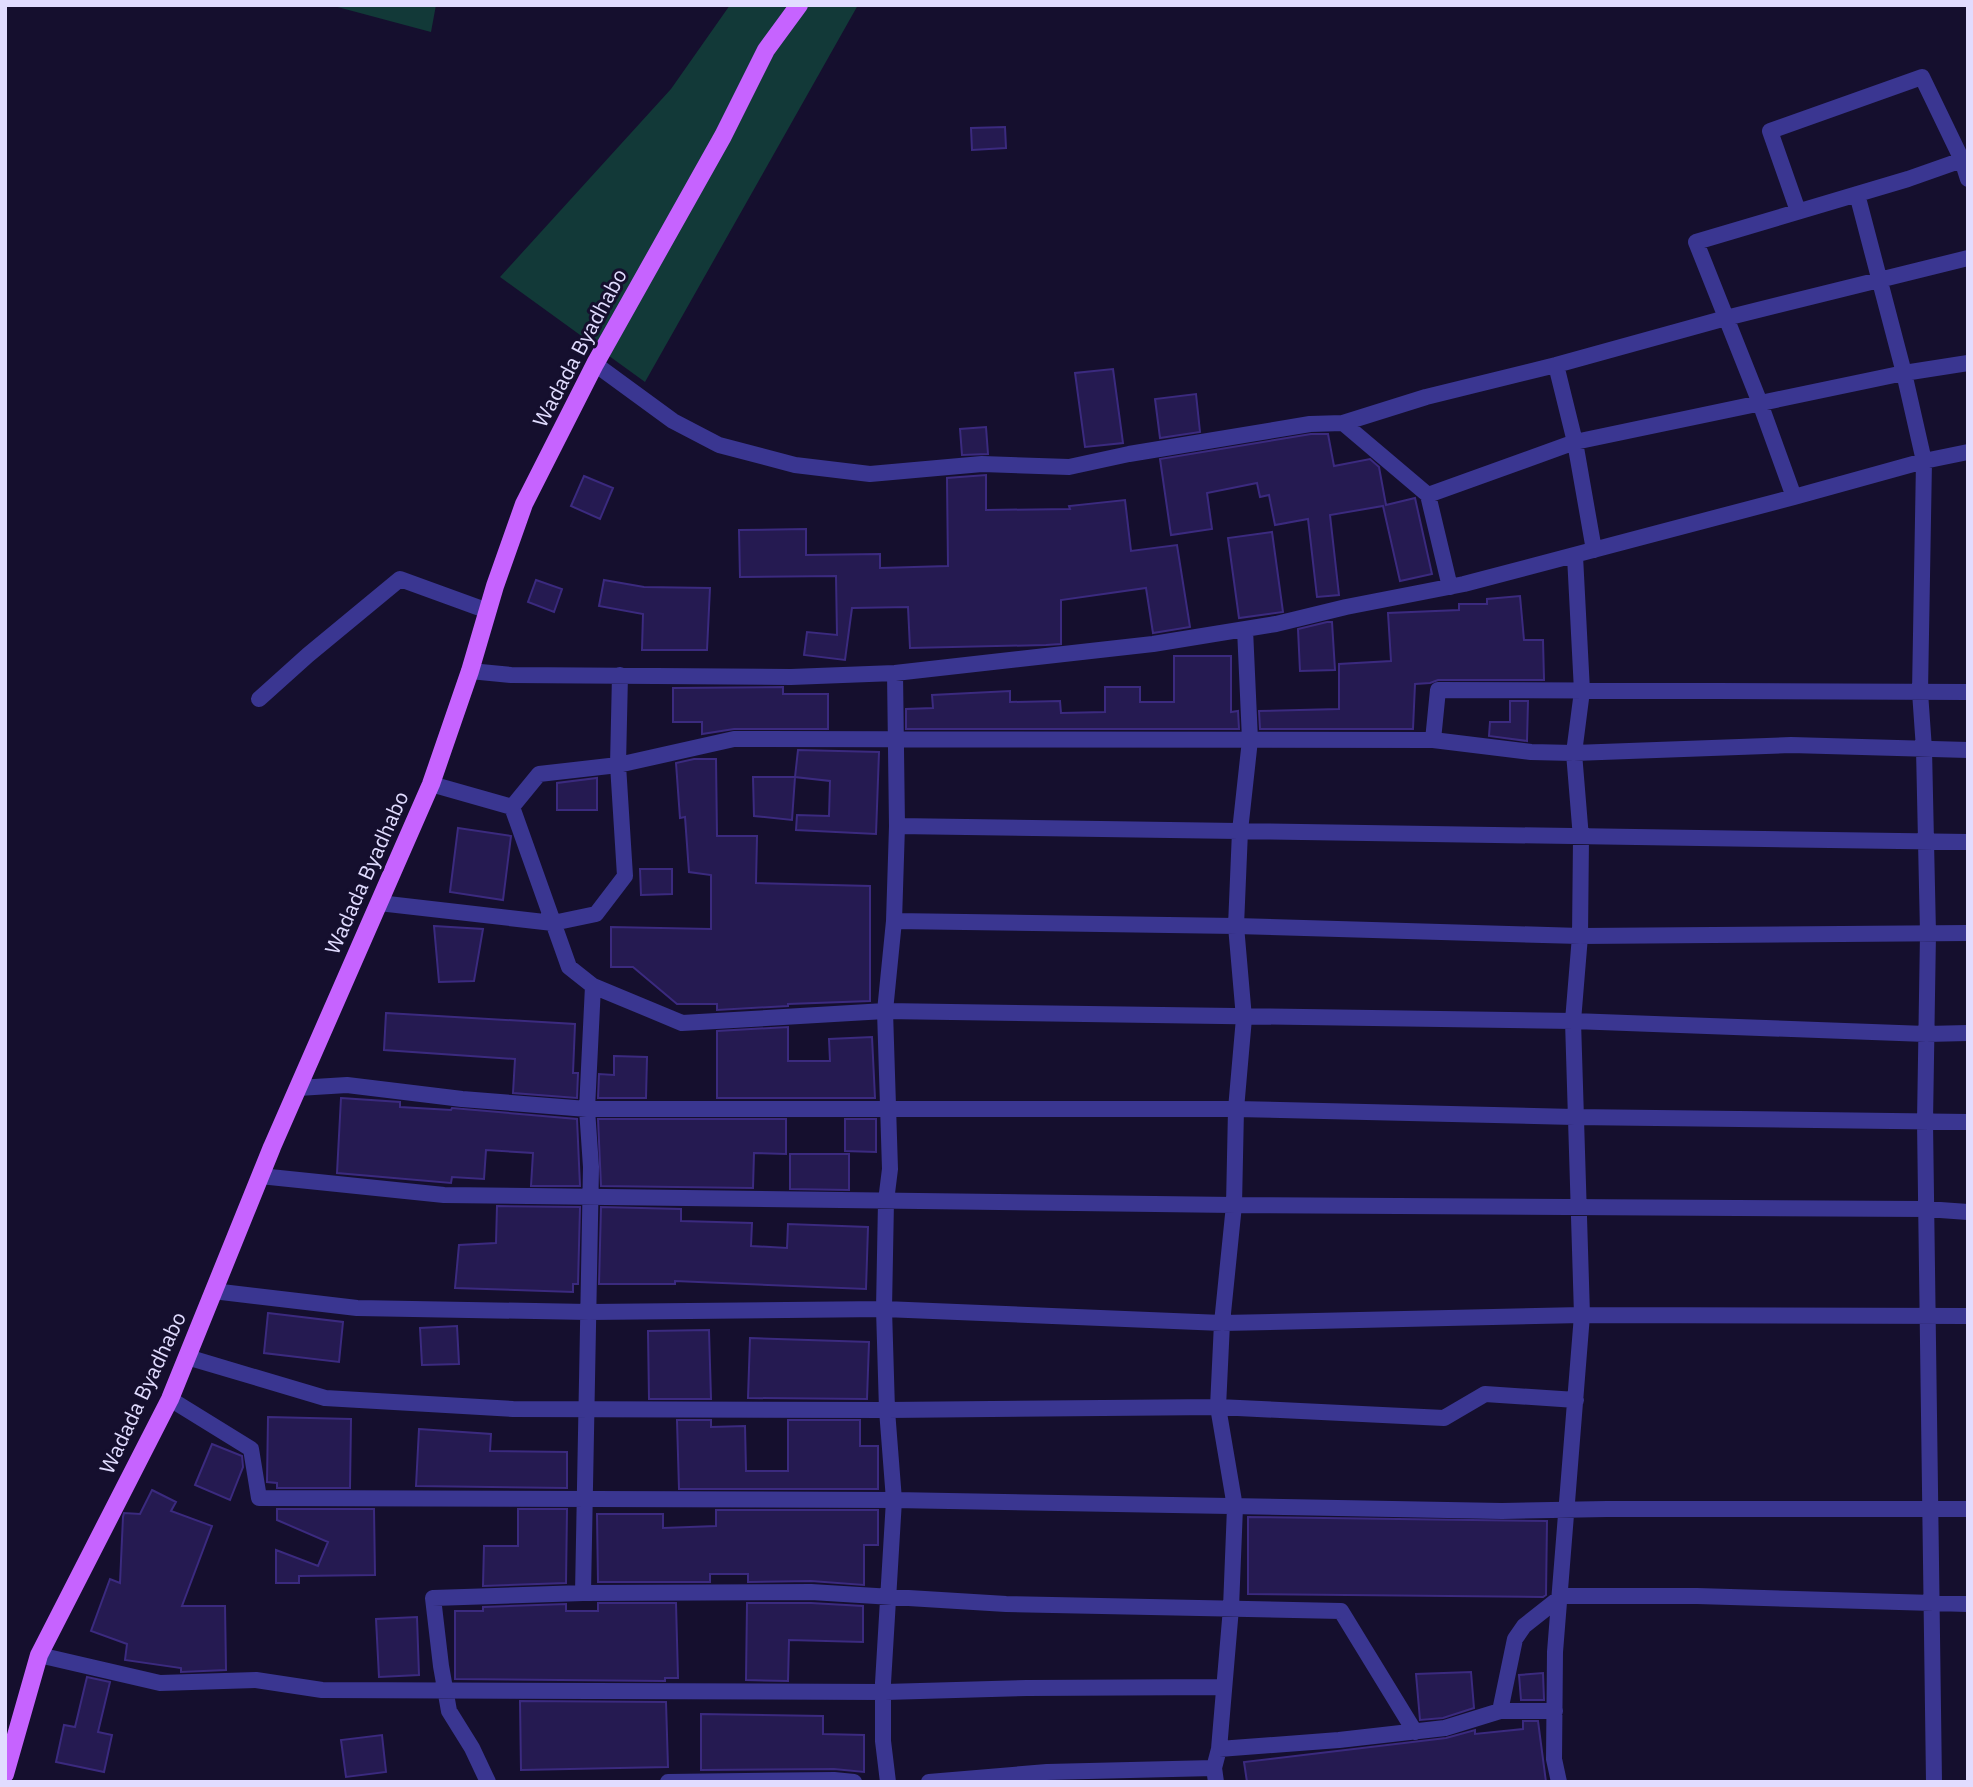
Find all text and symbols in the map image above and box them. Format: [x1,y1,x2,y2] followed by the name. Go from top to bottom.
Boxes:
[526,263,633,432] street label: Wadada Byadhabo
[318,787,415,959] street label: Wadada Byadhabo
[92,1307,192,1478] street label: Wadada Byadhabo

